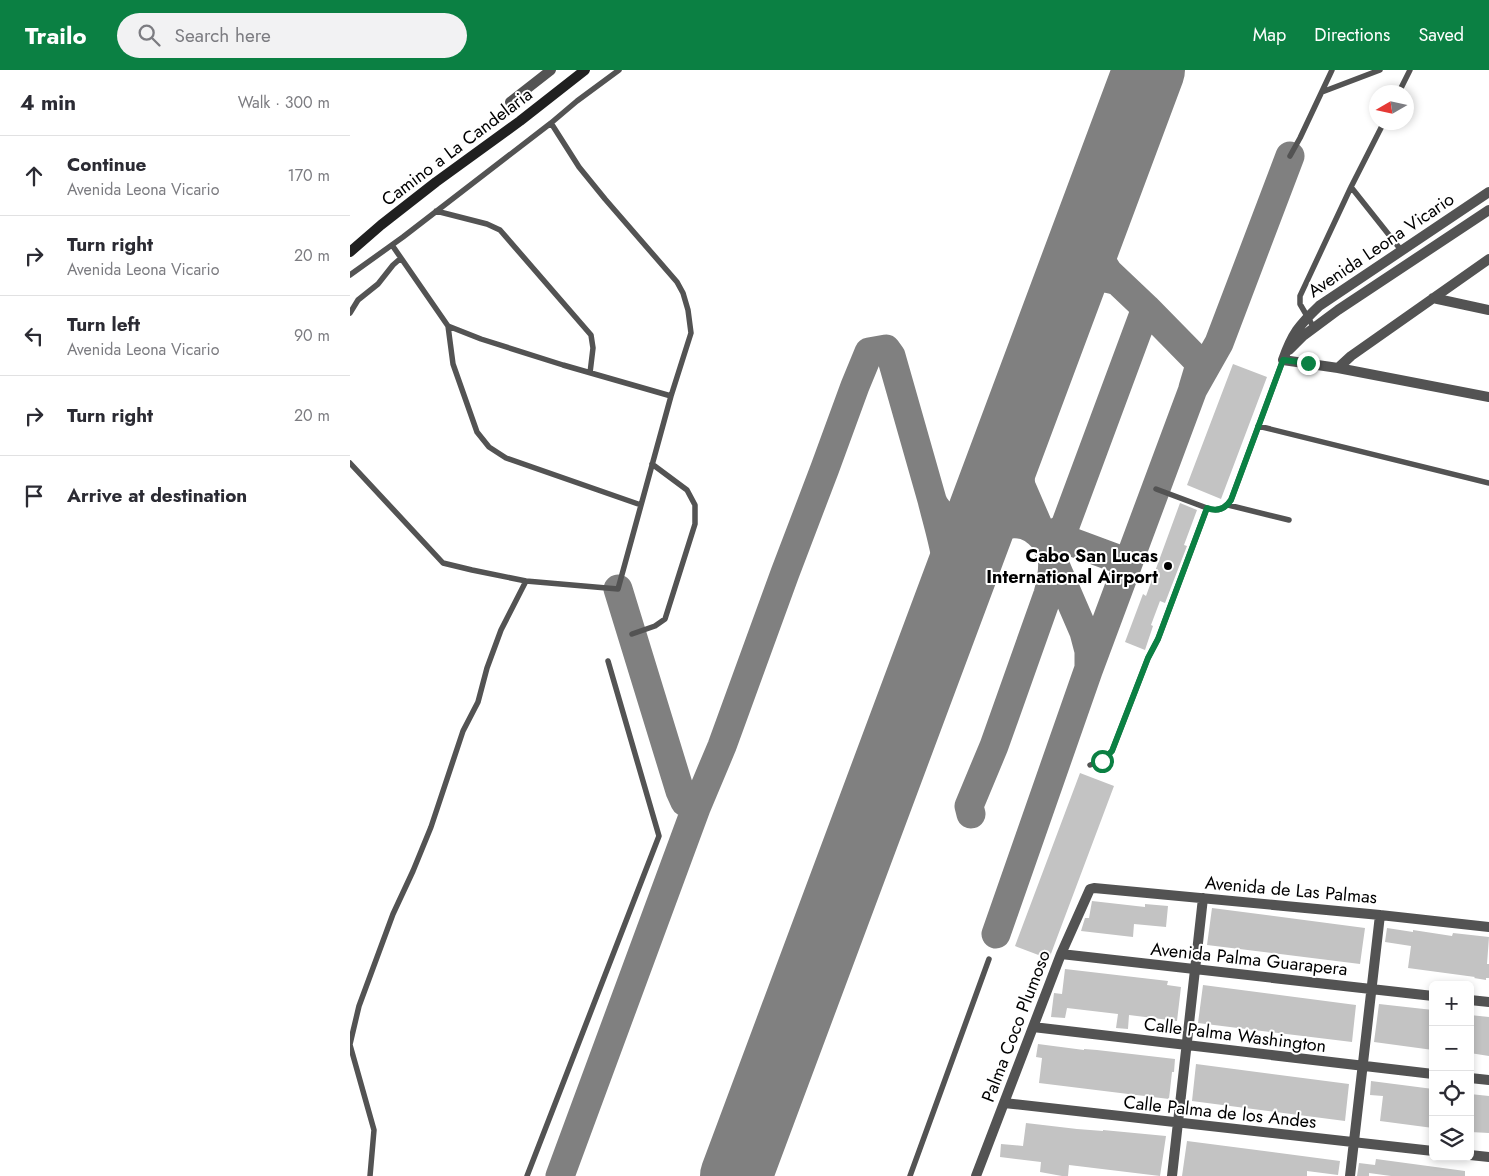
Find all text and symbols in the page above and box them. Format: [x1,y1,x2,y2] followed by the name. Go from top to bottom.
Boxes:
[117,13,467,58] search box
[25,18,87,53] text: Trailo
[135,21,163,49] icon: search
[175,22,271,49] text: Search here
[1253,22,1286,48] text: Map
[1314,22,1390,48] text: Directions
[1418,22,1464,48] text: Saved
[376,82,538,212] street label: Camino a La Candelaria
[1369,85,1414,130] north arrow
[20,88,76,118] text: 4 min
[238,91,330,114] text: Walk · 300 m
[67,151,146,178] text: Continue
[20,162,48,190] icon: ahead
[288,164,330,187] text: 170 m
[67,178,220,201] text: Avenida Leona Vicario
[1303,186,1460,304] street label: Avenida Leona Vicario
[67,231,153,258] text: Turn right
[20,242,48,270] icon: right
[294,244,330,267] text: 20 m
[67,258,220,281] text: Avenida Leona Vicario
[67,311,140,338] text: Turn left
[20,322,48,350] icon: left
[294,324,330,347] text: 90 m
[67,338,220,361] text: Avenida Leona Vicario
[1297,352,1320,375] route end
[20,402,48,430] icon: right
[67,402,153,429] text: Turn right
[294,404,330,427] text: 20 m
[20,482,48,510] icon: arrive
[67,482,247,509] text: Arrive at destination
[986,543,1158,590] place label: Cabo San Lucas International Airport
[1162,560,1174,572] marker: Cabo San Lucas International Airport
[1091,750,1114,773] route start
[1204,870,1378,910] street label: Avenida de Las Palmas
[1149,936,1349,982] street label: Avenida Palma Guarapera
[975,946,1057,1106] street label: Palma Coco Plumoso
[1429,981,1474,1161] map controls
[1429,981,1474,1026] button: +
[1142,1011,1328,1059] street label: Calle Palma Washington
[1429,1026,1474,1071] button: −
[1429,1071,1474,1116] button: locate
[1122,1089,1318,1135] street label: Calle Palma de los Andes
[1429,1116,1474,1161] button: layers

